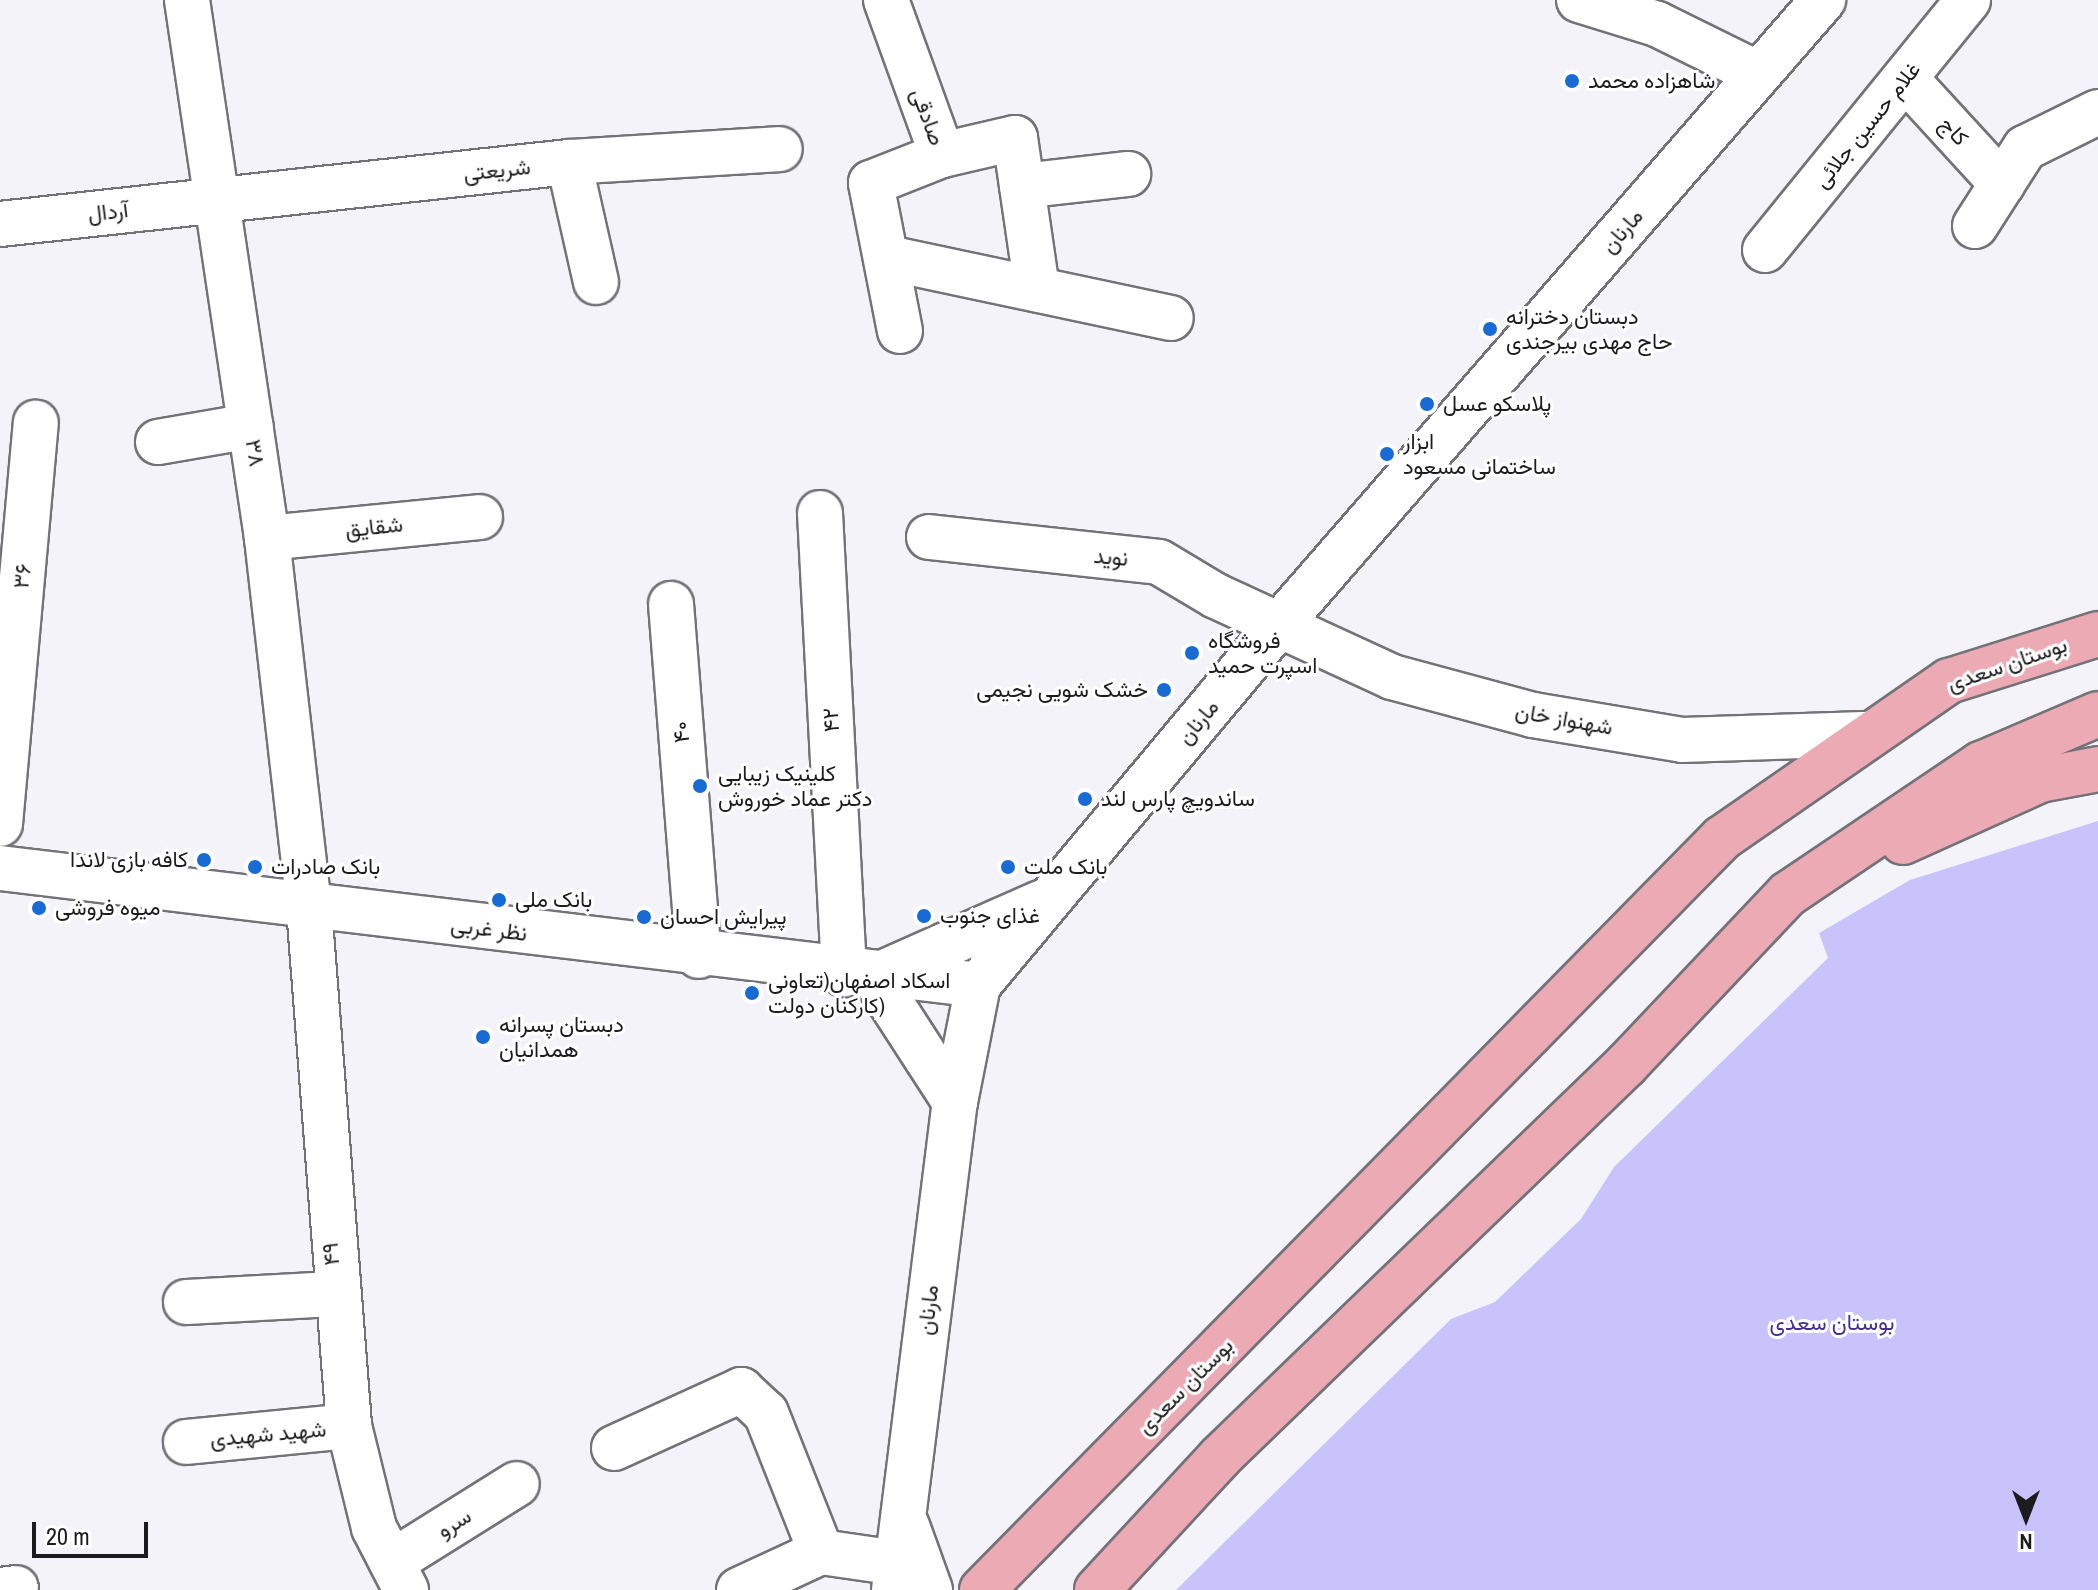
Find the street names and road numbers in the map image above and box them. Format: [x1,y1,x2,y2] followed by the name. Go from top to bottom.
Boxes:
[1808,57,1926,193] street label: غلام حسین جلائی
[906,85,950,149] street label: صادقی
[1934,111,1974,151] street label: کاج
[462,153,532,187] street label: شریعتی
[86,196,130,228] street label: آردال
[1595,203,1649,259] street label: مارنان
[240,437,270,469] street label: ۳۸
[344,511,404,543] street label: شقایق
[1093,542,1129,572] street label: نوید
[8,562,36,590] street label: ۳۶
[1944,631,2070,697] street label: بوستان سعدی
[1172,694,1224,750] street label: مارنان
[1513,697,1615,741] street label: شهنواز خان
[817,707,845,733] street label: ۴۲
[667,720,695,744] street label: ۴۰
[449,911,529,947] street label: نظر غربی
[317,1242,345,1266] street label: ۴۹
[912,1283,944,1337] street label: مارنان
[1132,1333,1238,1439] street label: بوستان سعدی
[209,1416,327,1452] street label: شهید شهیدی
[432,1502,476,1544] street label: سرو

